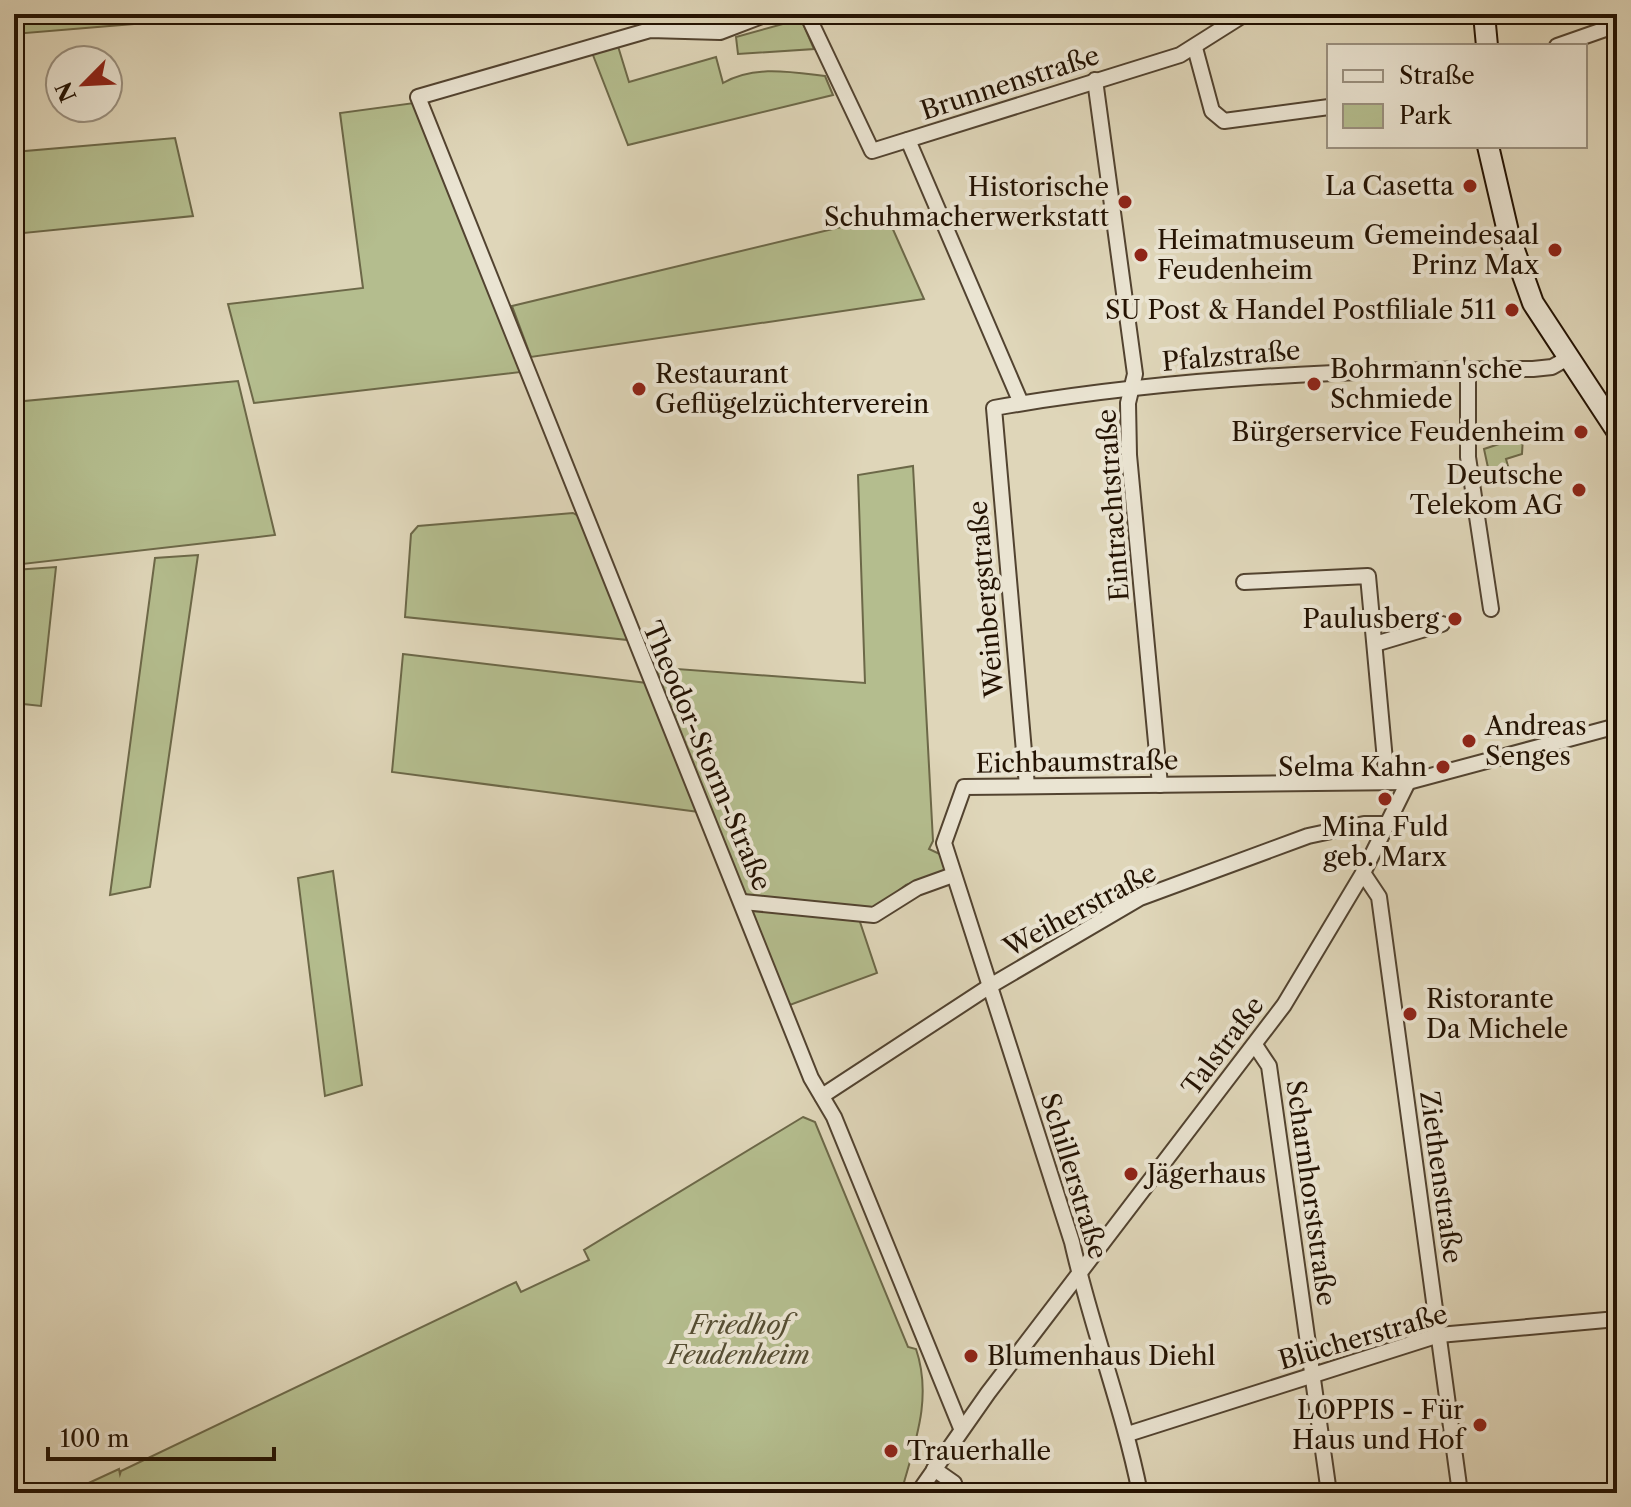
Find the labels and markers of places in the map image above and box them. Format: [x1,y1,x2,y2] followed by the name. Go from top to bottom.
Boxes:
[1325,170,1454,202] place label: La Casetta
[824,171,1110,233] place label: Historische Schuhmacherwerkstatt
[1461,177,1479,195] marker: La Casetta
[1116,193,1134,211] marker: Historische Schuhmacherwerkstatt
[1364,219,1540,281] place label: Gemeindesaal Prinz Max
[1157,224,1355,286] place label: Heimatmuseum Feudenheim
[1546,241,1564,259] marker: Gemeindesaal Prinz Max
[1132,246,1150,264] marker: Heimatmuseum Feudenheim
[1105,294,1496,326] place label: SU Post & Handel Postfiliale 511
[1503,301,1521,319] marker: SU Post & Handel Postfiliale 511
[1330,353,1523,415] place label: Bohrmann'sche Schmiede
[655,358,929,420] place label: Restaurant Geflügelzüchterverein
[1305,375,1323,393] marker: Bohrmann'sche Schmiede
[630,380,648,398] marker: Restaurant Geflügelzüchterverein
[1231,416,1565,448] place label: Bürgerservice Feudenheim
[1572,423,1590,441] marker: Bürgerservice Feudenheim
[1410,459,1563,521] place label: Deutsche Telekom AG
[1570,481,1588,499] marker: Deutsche Telekom AG
[1303,603,1439,635] place label: Paulusberg
[1446,610,1464,628] marker: Paulusberg
[1484,710,1587,772] place label: Andreas Senges
[1460,732,1478,750] marker: Andreas Senges
[1278,751,1427,783] place label: Selma Kahn
[1434,758,1452,776] marker: Selma Kahn
[1376,790,1394,808] marker: Mina Fuld geb. Marx
[1321,811,1449,873] place label: Mina Fuld geb. Marx
[1426,983,1568,1045] place label: Ristorante Da Michele
[1401,1005,1419,1023] marker: Ristorante Da Michele
[1143,1158,1266,1190] place label: Jägerhaus
[1122,1165,1140,1183] marker: Jägerhaus
[987,1340,1216,1372] place label: Blumenhaus Diehl
[962,1347,980,1365] marker: Blumenhaus Diehl
[1292,1394,1467,1456] place label: LOPPIS - Für Haus und Hof
[1471,1416,1489,1434] marker: LOPPIS - Für Haus und Hof
[907,1435,1051,1467] place label: Trauerhalle
[882,1442,900,1460] marker: Trauerhalle

